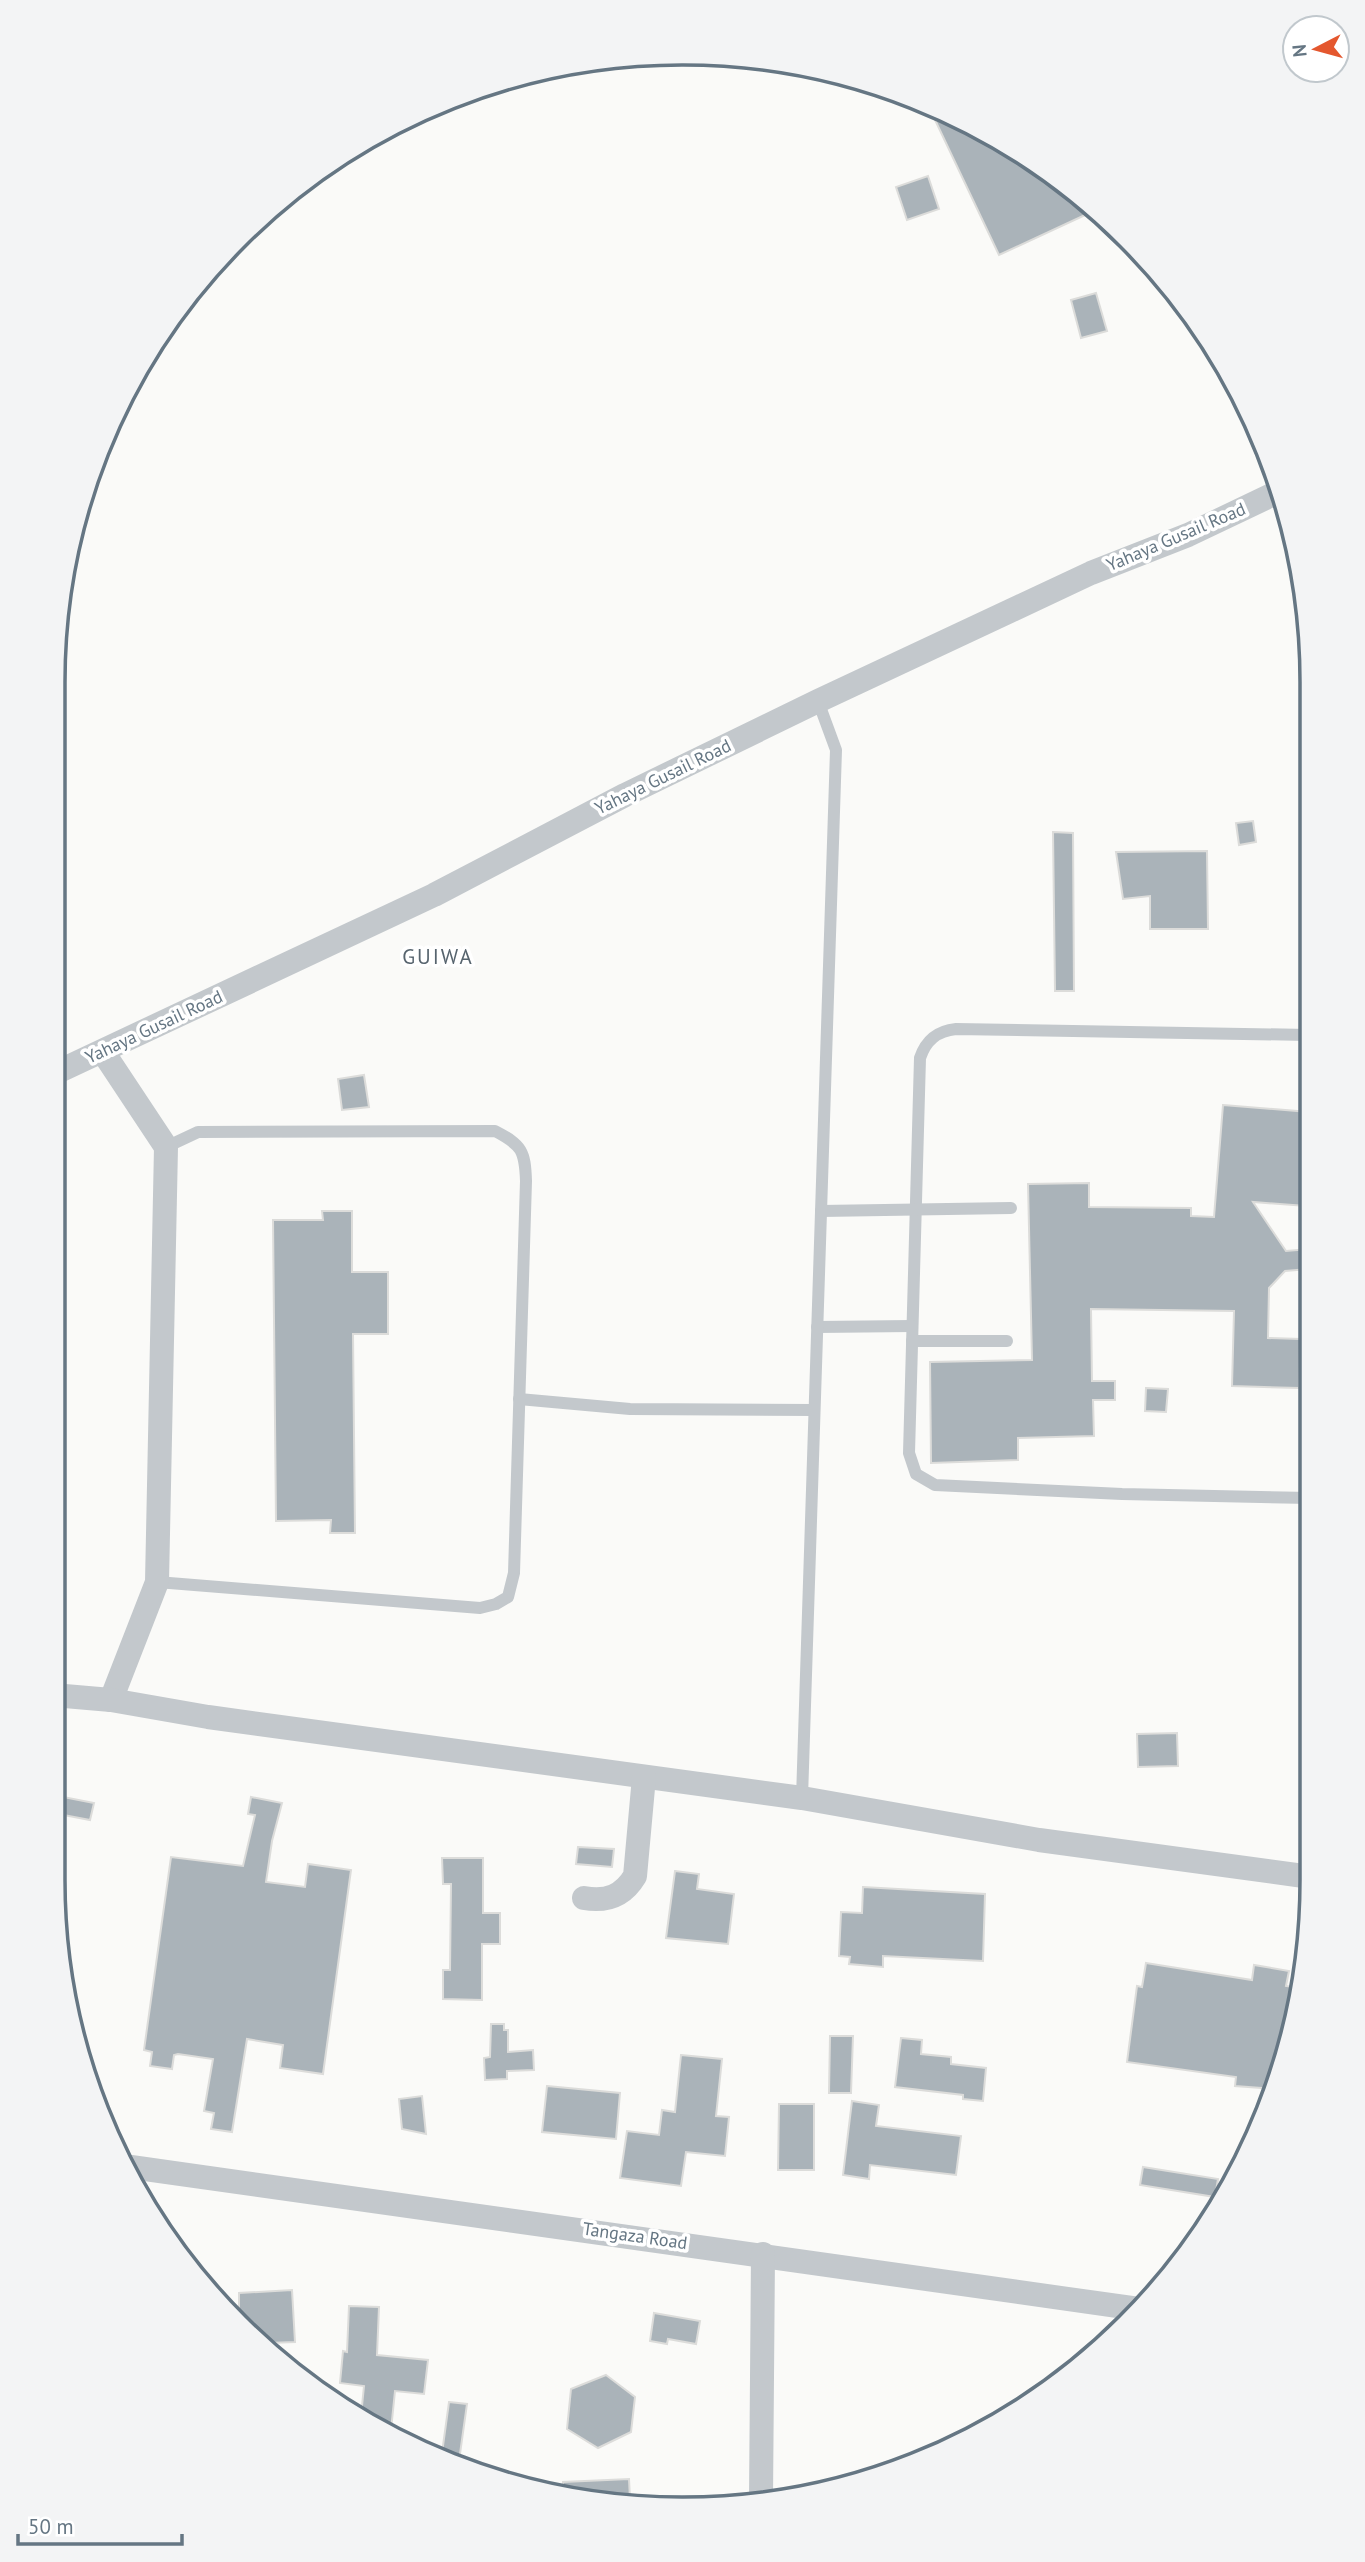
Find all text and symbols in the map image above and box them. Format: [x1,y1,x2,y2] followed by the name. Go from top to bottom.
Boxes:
[1281,14,1351,84] north arrow
[1287,43,1312,58] text: N
[1103,497,1249,576] street label: Yahaya Gusail Road
[591,734,735,820] street label: Yahaya Gusail Road
[402,943,474,970] district label: GUIWA
[82,985,226,1068] street label: Yahaya Gusail Road
[581,2217,689,2254] street label: Tangaza Road
[18,2502,182,2546] scale bar
[28,2513,74,2540] text: 50 m

